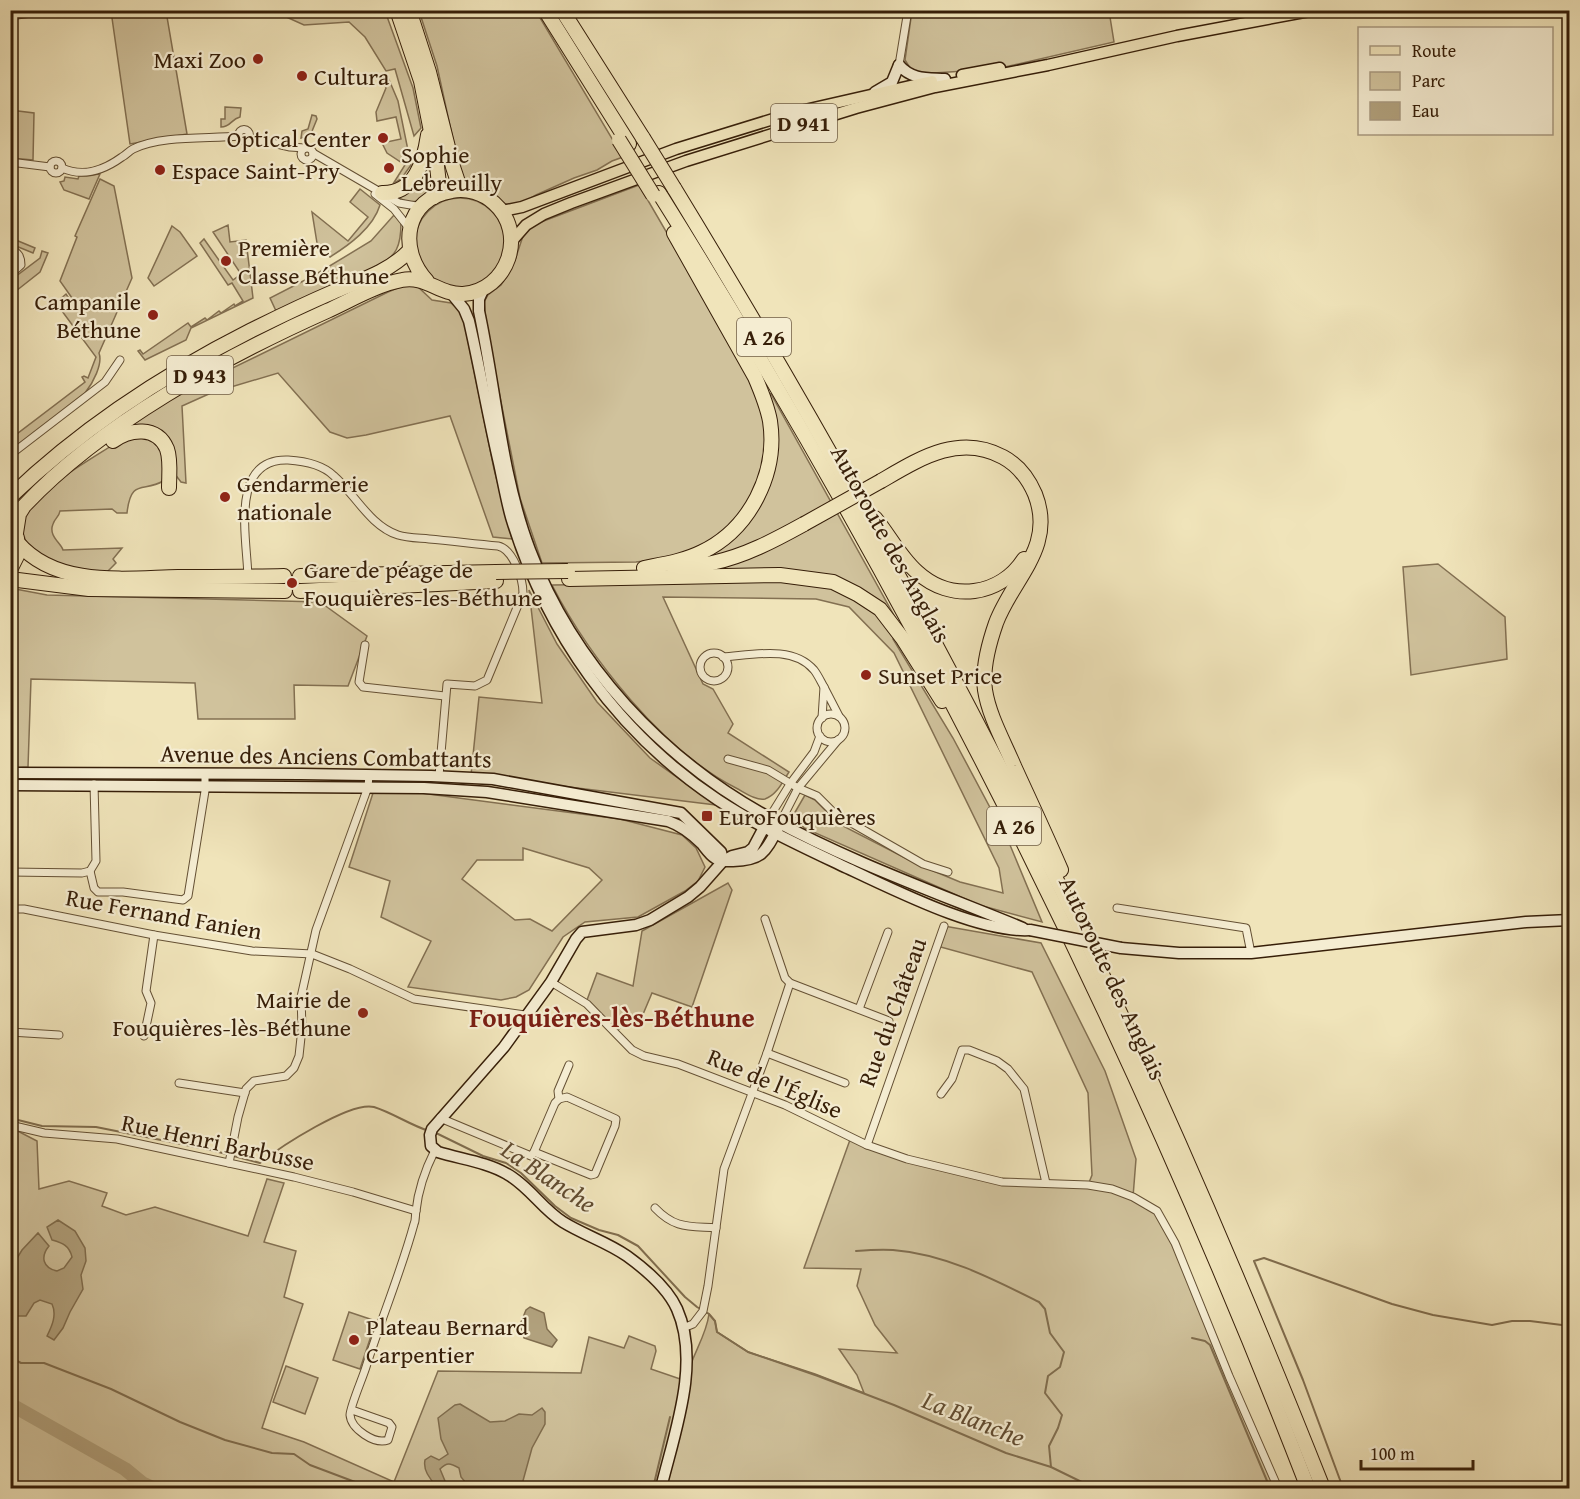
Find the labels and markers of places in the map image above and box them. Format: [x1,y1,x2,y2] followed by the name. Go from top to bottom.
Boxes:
[154,42,246,77] place label: Maxi Zoo
[251,52,265,66] marker: Maxi Zoo
[314,59,390,94] place label: Cultura
[295,69,309,83] marker: Cultura
[227,121,371,156] place label: Optical Center
[376,131,390,145] marker: Optical Center
[401,137,502,200] place label: Sophie Lebreuilly
[172,153,340,188] place label: Espace Saint-Pry
[382,161,396,175] marker: Sophie Lebreuilly
[153,163,167,177] marker: Espace Saint-Pry
[238,230,389,293] place label: Première Classe Béthune
[219,254,233,268] marker: Première Classe Béthune
[35,284,141,347] place label: Campanile Béthune
[146,308,160,322] marker: Campanile Béthune
[237,466,369,529] place label: Gendarmerie nationale
[218,490,232,504] marker: Gendarmerie nationale
[304,552,542,615] place label: Gare de péage de Fouquières-les-Béthune
[285,576,299,590] marker: Gare de péage de Fouquières-les-Béthune
[878,658,1002,693] place label: Sunset Price
[859,668,873,682] marker: Sunset Price
[719,799,876,834] place label: EuroFouquières
[700,809,714,823] marker: EuroFouquières
[113,982,351,1045] place label: Mairie de Fouquières-lès-Béthune
[356,1006,370,1020] marker: Mairie de Fouquières-lès-Béthune
[366,1309,529,1372] place label: Plateau Bernard Carpentier
[347,1333,361,1347] marker: Plateau Bernard Carpentier

